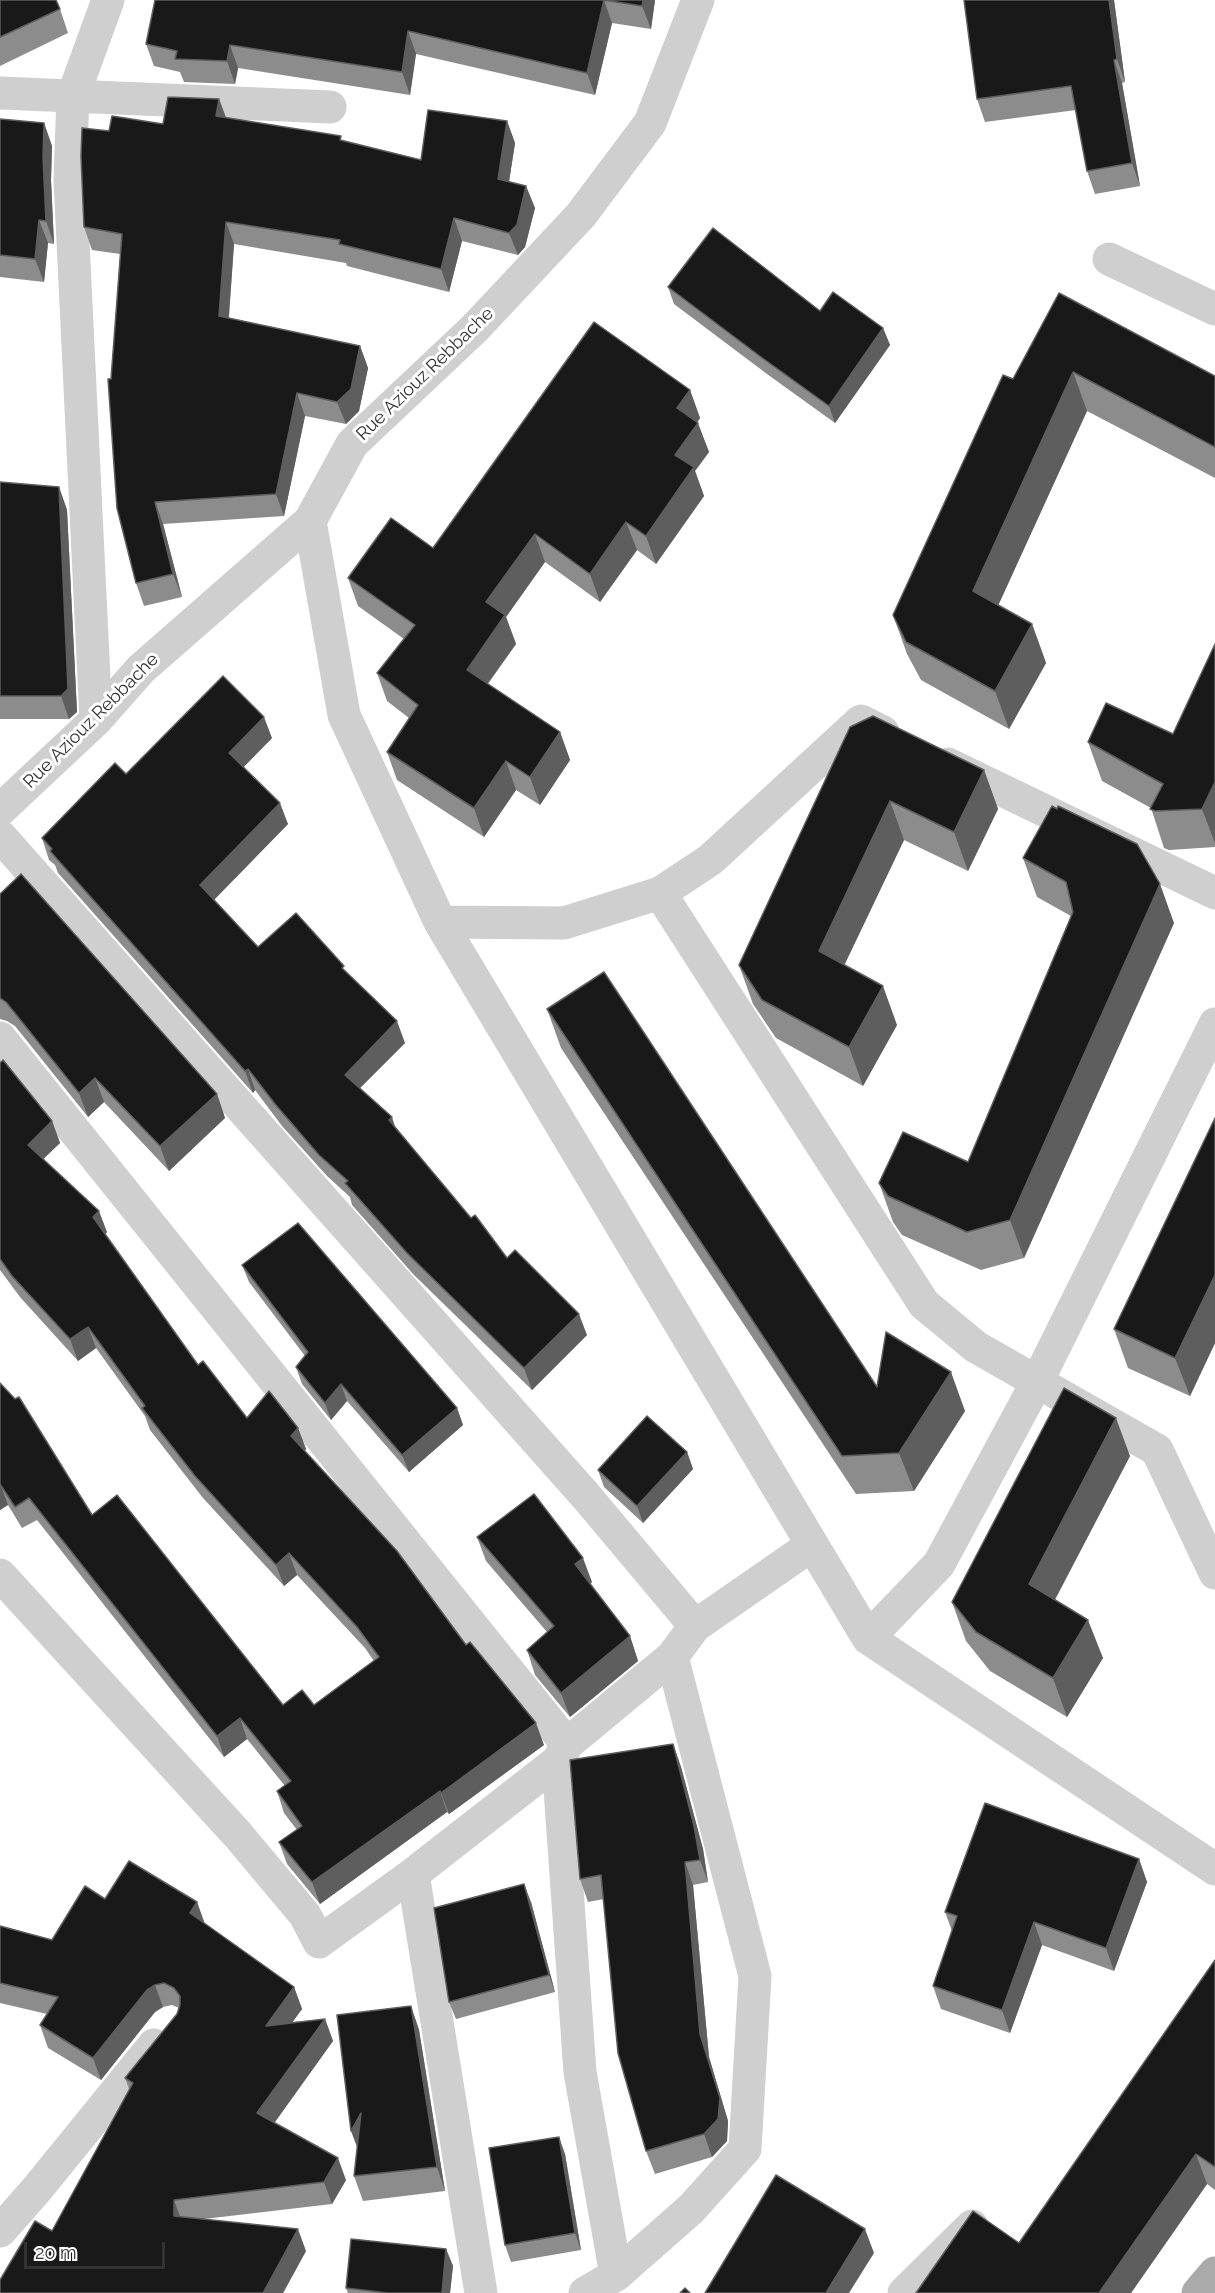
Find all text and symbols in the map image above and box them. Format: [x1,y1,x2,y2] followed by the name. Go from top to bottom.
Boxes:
[352,303,498,445] street label: Rue Aziouz Rebbache
[19,649,163,793] street label: Rue Aziouz Rebbache
[27,2230,168,2268] scale bar
[35,2242,77,2263] text: 20 m

